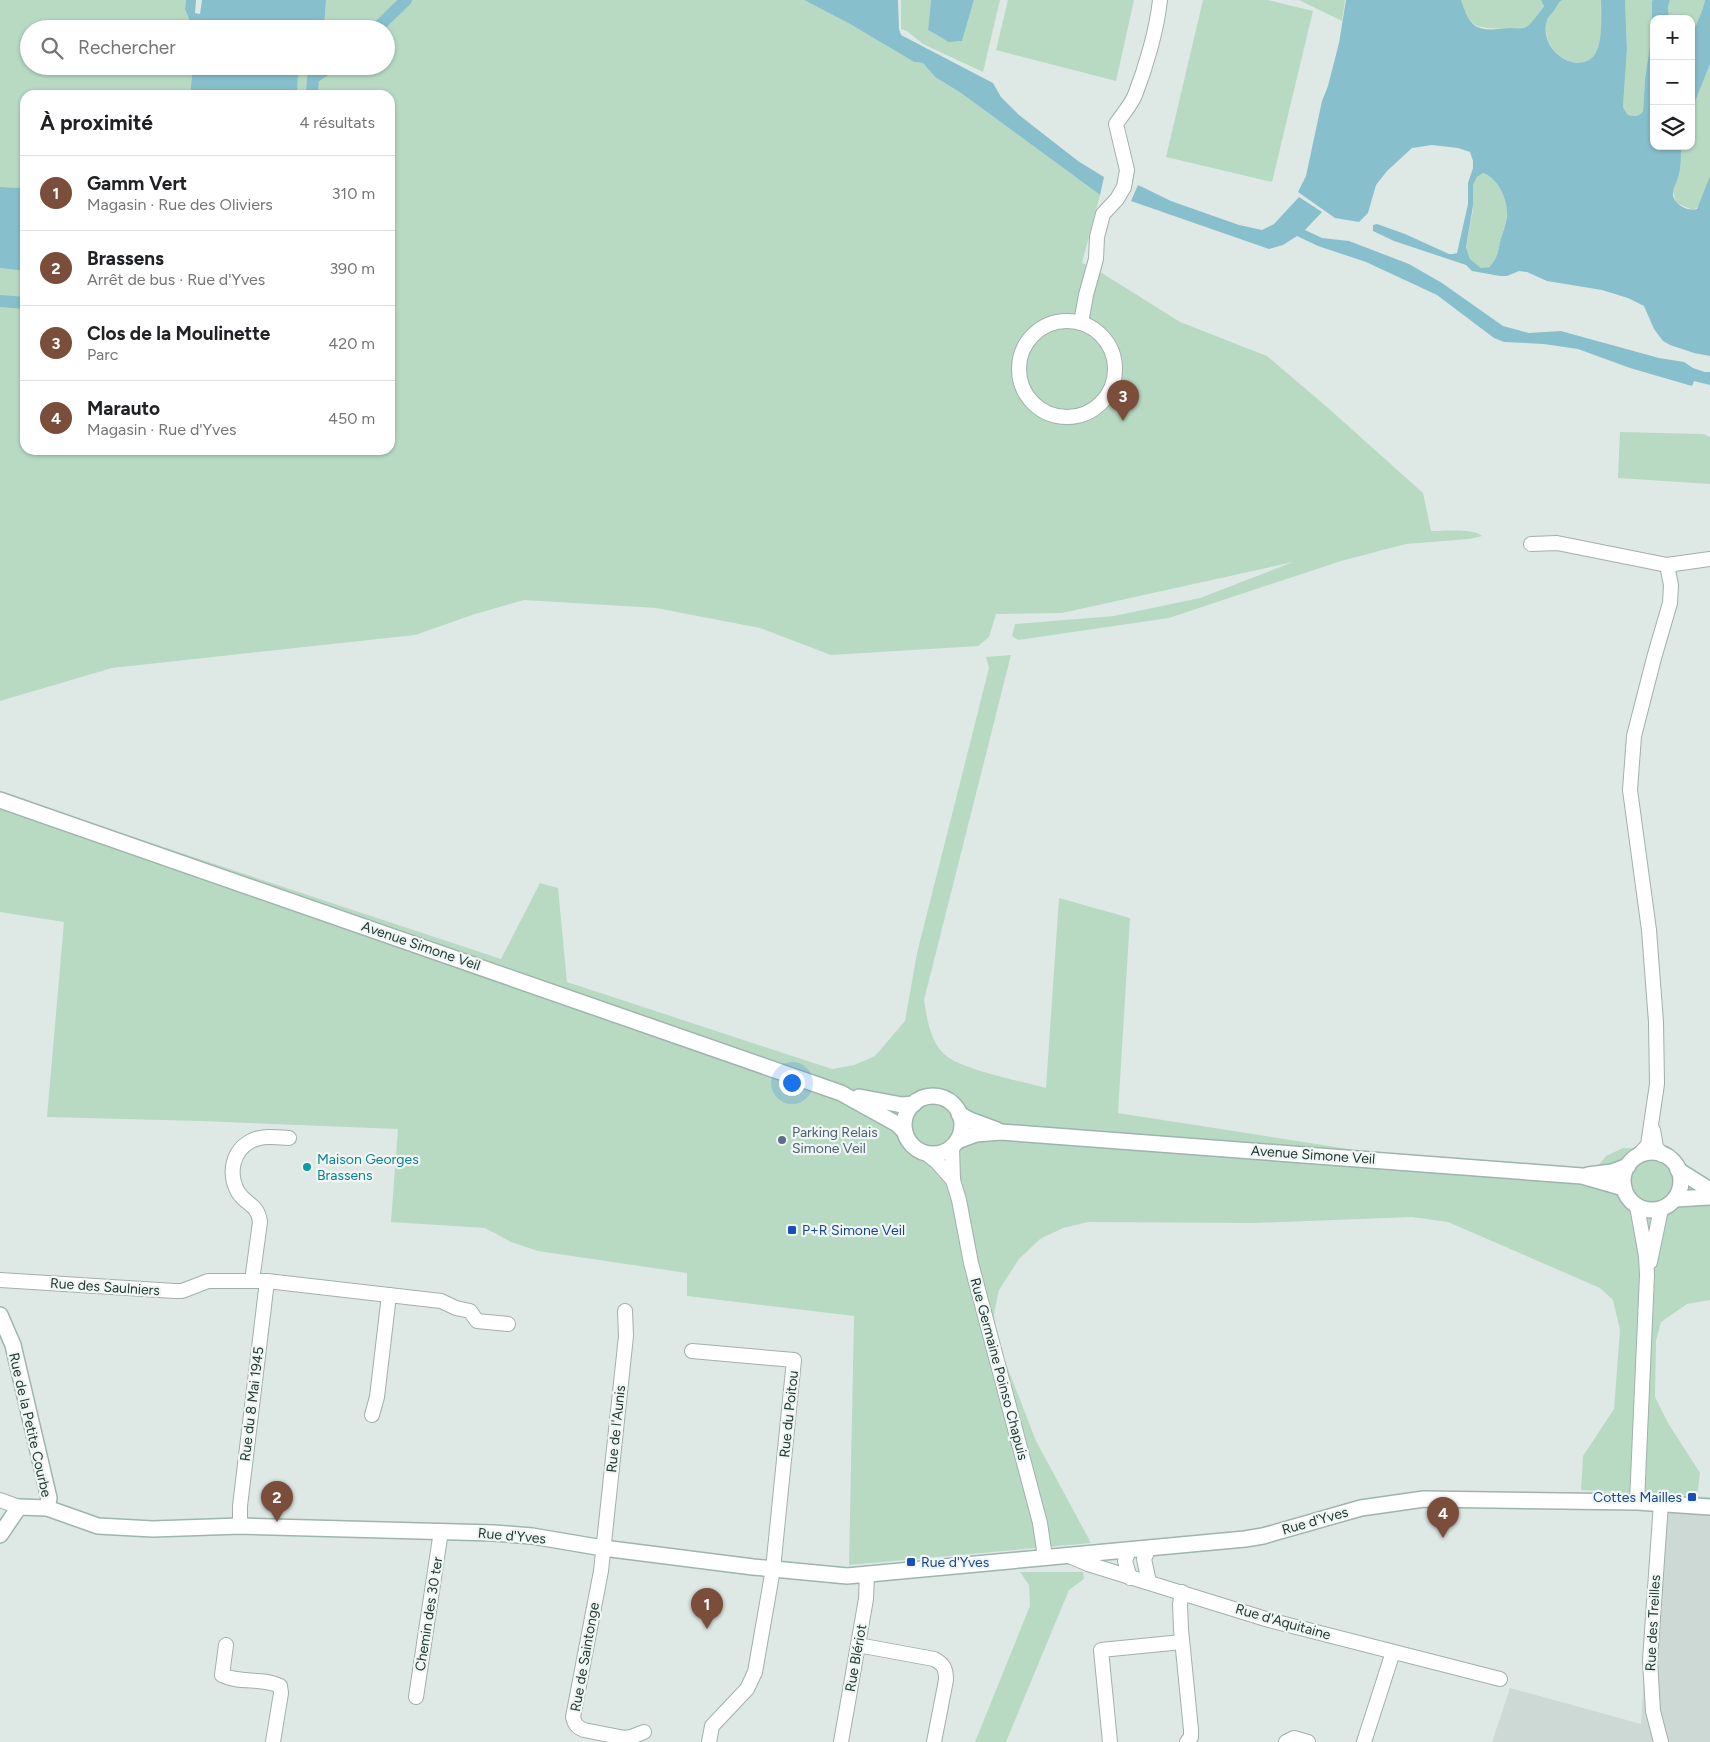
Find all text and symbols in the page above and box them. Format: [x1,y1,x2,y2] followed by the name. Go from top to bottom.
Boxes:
[1650,15,1695,150] map controls
[1650,15,1695,60] button: +
[20,20,395,75] search box
[38,34,66,62] icon: search
[78,36,176,59] text: Rechercher
[1650,60,1695,105] button: −
[1650,105,1695,150] button: layers
[40,110,153,135] text: À proximité
[299,113,375,132] text: 4 résultats
[87,172,187,195] text: Gamm Vert
[53,184,59,203] text: 1
[332,184,375,203] text: 310 m
[87,195,273,214] text: Magasin · Rue des Oliviers
[87,247,164,270] text: Brassens
[51,259,61,278] text: 2
[329,259,375,278] text: 390 m
[87,270,265,289] text: Arrêt de bus · Rue d'Yves
[87,322,270,345] text: Clos de la Moulinette
[52,334,60,353] text: 3
[328,334,375,353] text: 420 m
[87,345,118,364] text: Parc
[1107,380,1139,421] pin: 3
[87,397,160,420] text: Marauto
[51,409,61,428] text: 4
[328,409,375,428] text: 450 m
[87,420,236,439] text: Magasin · Rue d'Yves
[359,918,483,974] street label: Avenue Simone Veil
[779,1070,805,1096] your location
[792,1124,878,1157] place label: Parking Relais Simone Veil
[776,1134,788,1146] marker: Parking Relais Simone Veil
[1250,1142,1376,1168] street label: Avenue Simone Veil
[317,1151,419,1184] place label: Maison Georges Brassens
[301,1161,313,1173] marker: Maison Georges Brassens
[802,1222,905,1239] place label: P+R Simone Veil
[786,1224,798,1236] marker: P+R Simone Veil
[49,1275,161,1299] street label: Rue des Saulniers
[966,1276,1032,1462] street label: Rue Germaine Poinso Chapuis
[237,1346,267,1462] street label: Rue du 8 Mai 1945
[5,1351,55,1499] street label: Rue de la Petite Courbe
[776,1370,802,1458] street label: Rue du Poitou
[603,1384,629,1474] street label: Rue de l'Aunis
[261,1481,293,1522] pin: 2
[1593,1489,1682,1506] place label: Cottes Mailles
[1686,1491,1698,1503] marker: Cottes Mailles
[1427,1497,1459,1538] pin: 4
[1280,1503,1350,1539] street label: Rue d'Yves
[477,1525,547,1547] street label: Rue d'Yves
[921,1554,989,1571] place label: Rue d'Yves
[412,1555,446,1672] street label: Chemin des 30 ter
[905,1556,917,1568] marker: Rue d'Yves
[1642,1574,1664,1672] street label: Rue des Treilles
[691,1588,723,1629] pin: 1
[1233,1600,1333,1644] street label: Rue d'Aquitaine
[567,1601,603,1713] street label: Rue de Saintonge
[842,1623,870,1693] street label: Rue Blériot

